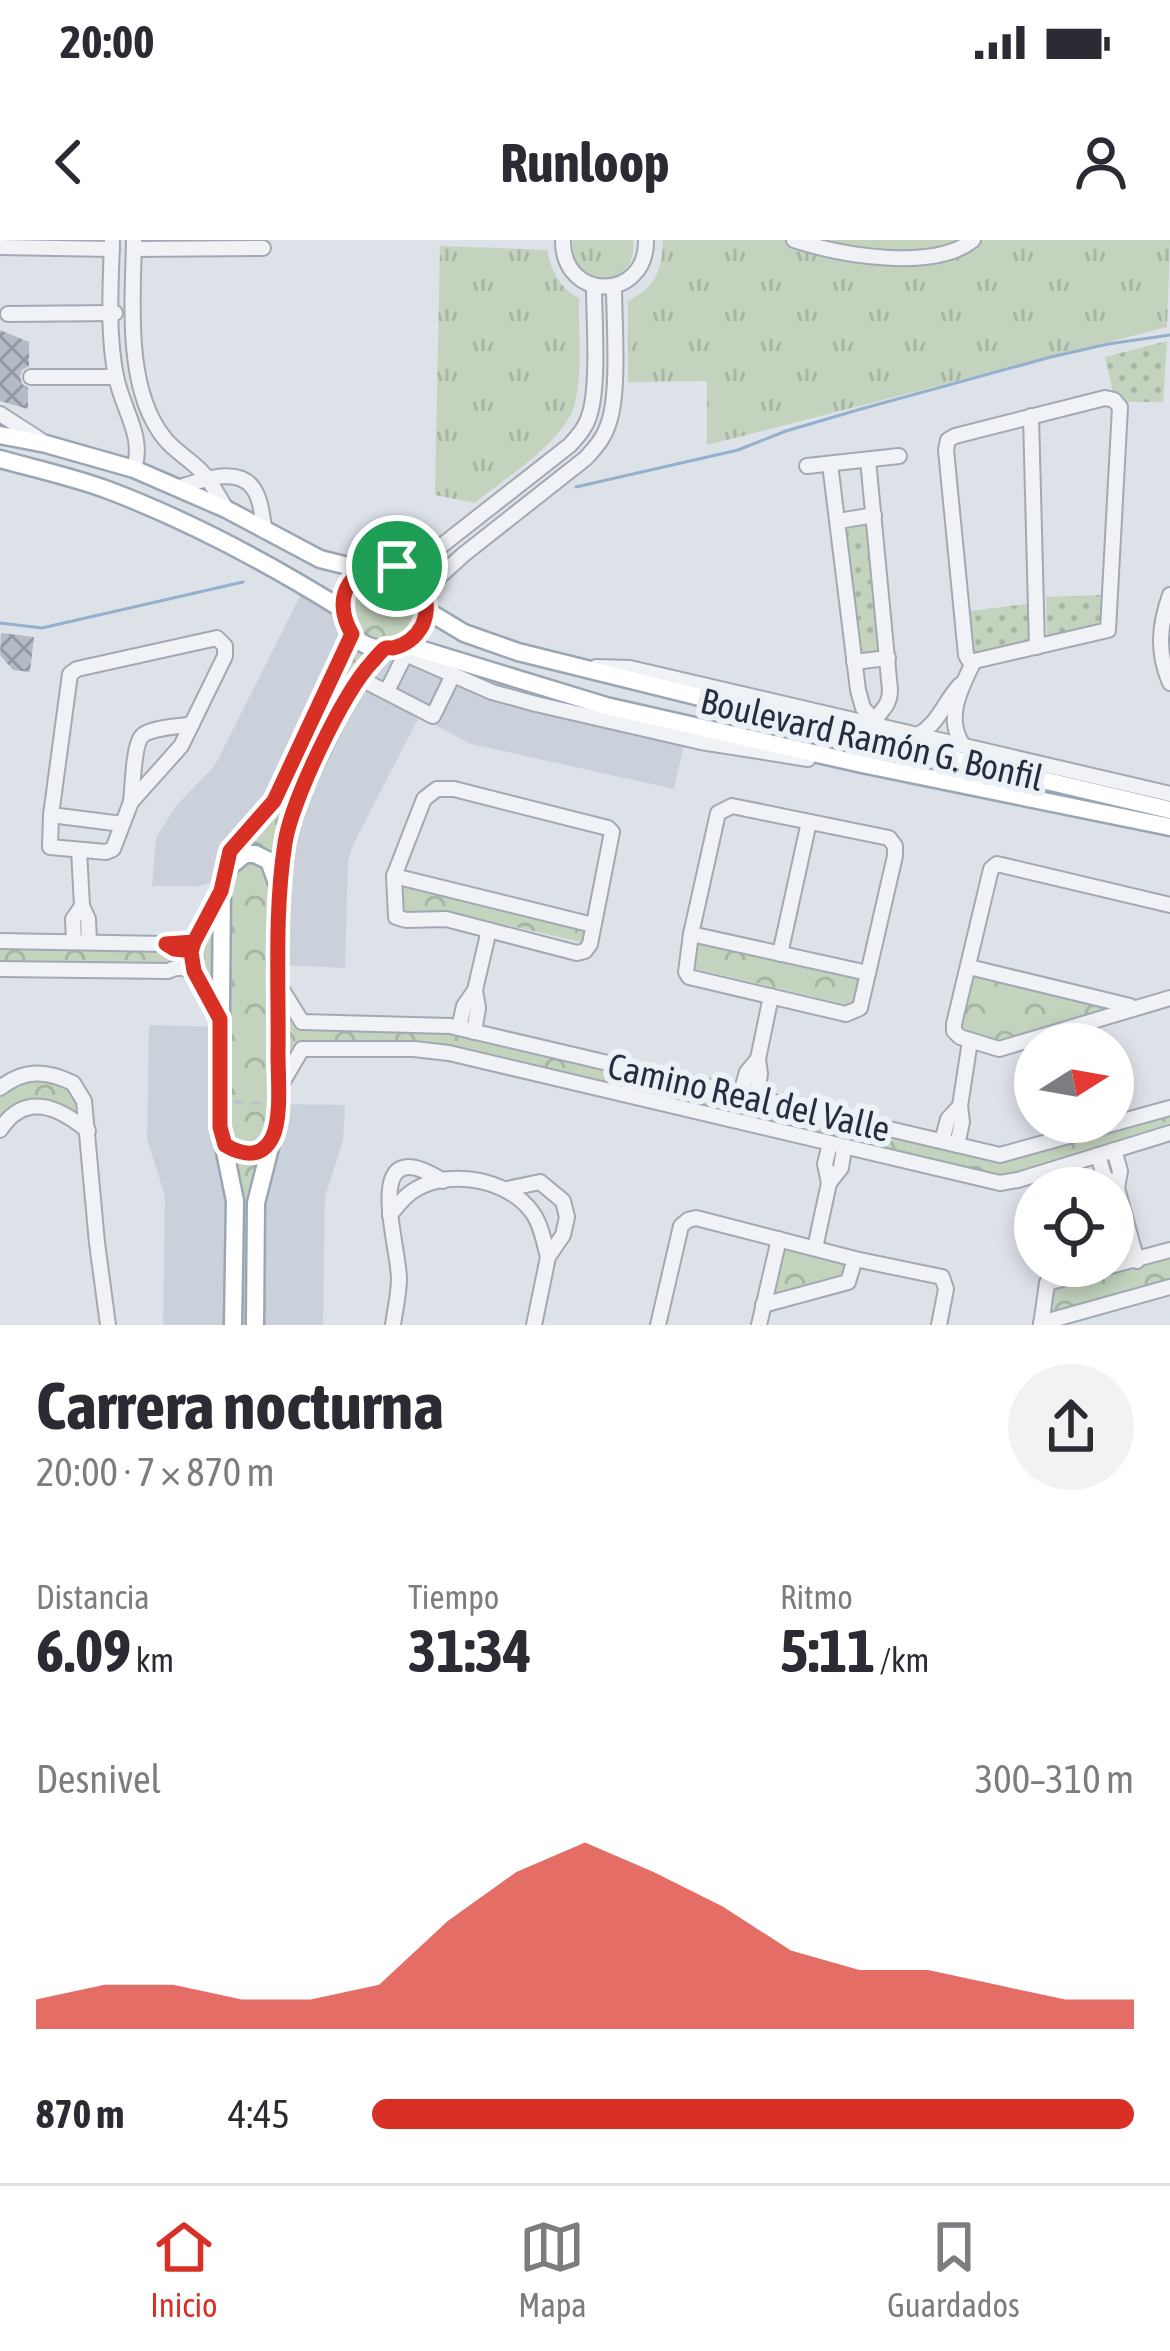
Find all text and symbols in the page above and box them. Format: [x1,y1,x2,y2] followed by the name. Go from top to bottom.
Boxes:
[60,16,154,68] text: 20:00
[36,129,102,195] icon: back
[1068,129,1134,195] icon: person
[500,132,670,193] text: Runloop
[346,515,448,617] pin
[364,533,430,599] icon: arrive
[697,679,1048,799] street label: Boulevard Ramón G. Bonfil
[1014,1023,1134,1143] north arrow
[1014,1023,1134,1287] map controls
[604,1044,894,1150] street label: Camino Real del Valle
[1014,1167,1134,1287] button: locate
[1008,1364,1134,1490] button: share
[36,1367,444,1443] text: Carrera nocturna
[36,1450,275,1494] text: 20:00 · 7 × 870 m
[36,1578,150,1616] text: Distancia
[408,1578,499,1616] text: Tiempo
[780,1578,853,1616] text: Ritmo
[36,1616,131,1685] text: 6.09
[408,1616,531,1685] text: 31:34
[780,1616,875,1685] text: 5:11
[131,1641,174,1679] text: km
[875,1641,929,1679] text: /km
[36,1757,161,1801] text: Desnivel
[975,1757,1134,1801] text: 300–310 m
[36,2092,124,2136] text: 870 m
[228,2092,290,2136] text: 4:45
[150,2214,218,2324] tab: Inicio
[518,2214,587,2324] tab: Mapa
[887,2214,1020,2324] tab: Guardados

